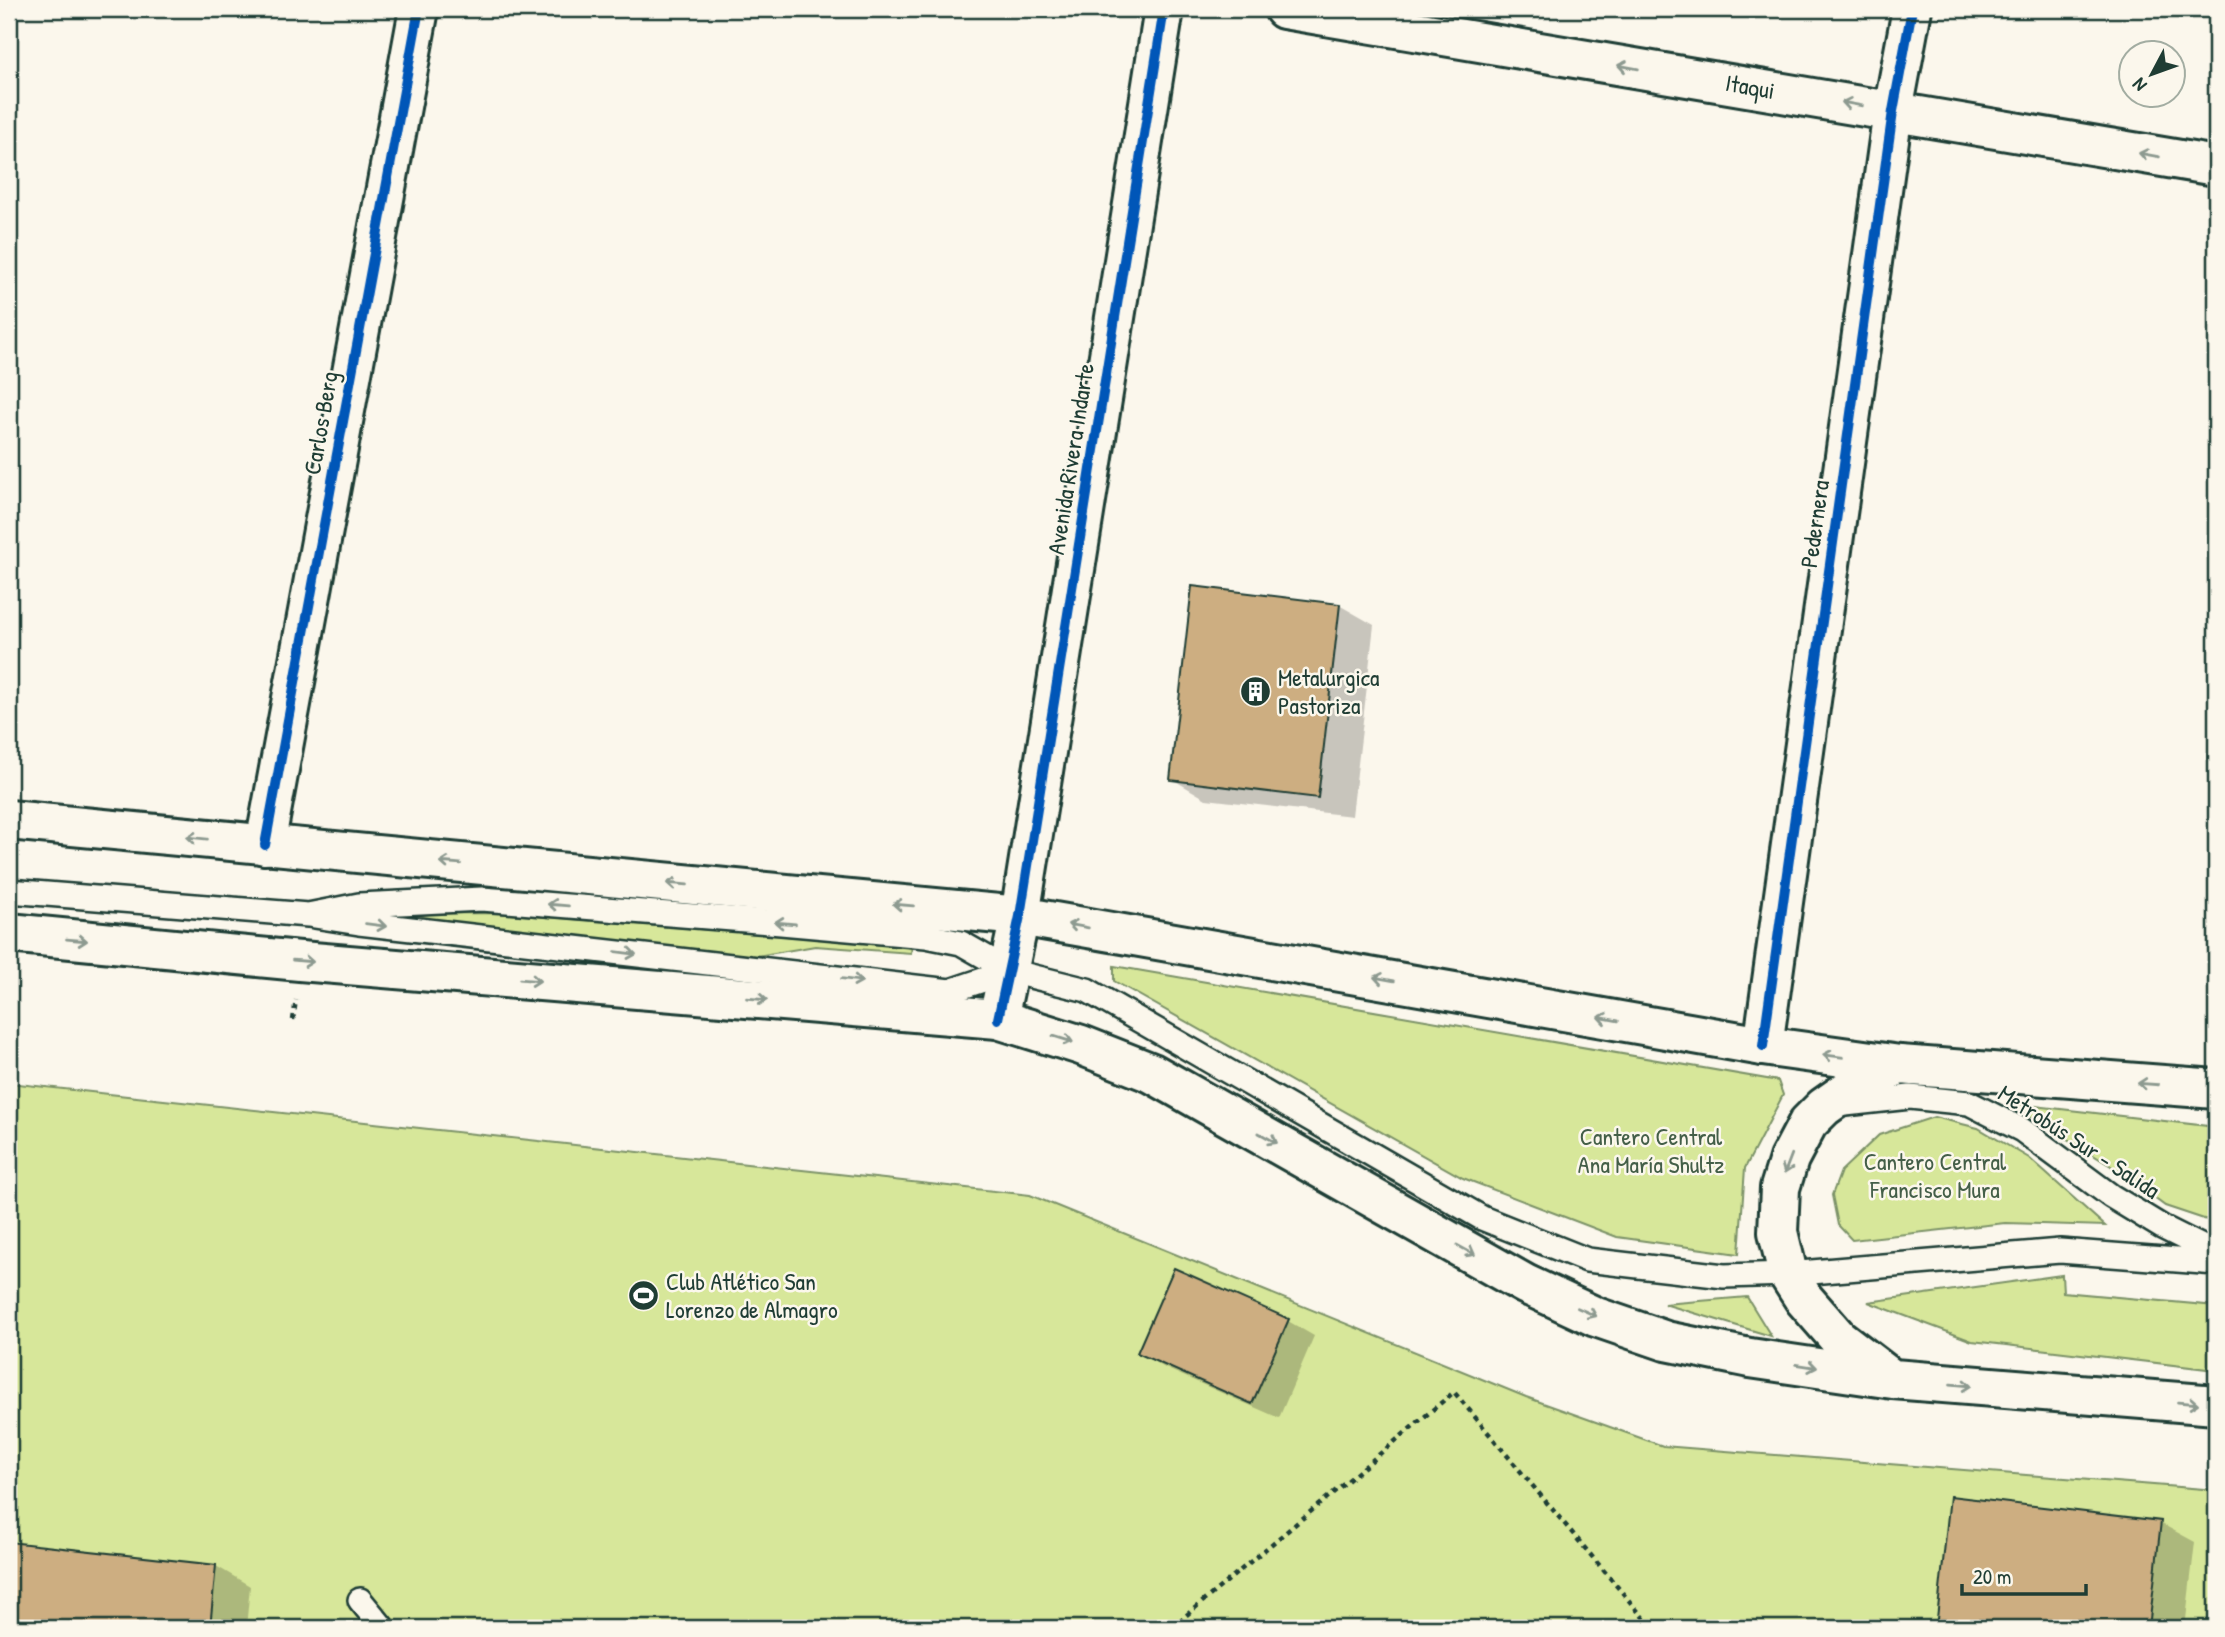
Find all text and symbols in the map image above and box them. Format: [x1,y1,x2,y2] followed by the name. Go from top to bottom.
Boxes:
[2116,38,2186,108] north arrow
[1617,60,1640,73] one-way arrow
[1723,66,1777,106] street label: Itaqui
[2126,73,2152,97] text: N
[1841,97,1864,110] one-way arrow
[2138,147,2161,161] one-way arrow
[1039,360,1101,557] street label: Avenida Rivera Indarte
[295,369,345,477] street label: Carlos Berg
[1792,478,1836,570] street label: Pedernera
[1278,661,1380,721] place label: Metalurgica Pastoriza
[1238,675,1272,709] building icon: Metalurgica Pastoriza
[186,831,209,844] one-way arrow
[440,856,462,869] one-way arrow
[666,877,689,890] one-way arrow
[547,898,570,911] one-way arrow
[893,898,915,911] one-way arrow
[774,916,797,929] one-way arrow
[364,918,386,931] one-way arrow
[1067,919,1090,932] one-way arrow
[65,934,88,947] one-way arrow
[614,947,637,960] one-way arrow
[291,955,314,968] one-way arrow
[1373,972,1396,985] one-way arrow
[840,973,863,986] one-way arrow
[518,974,541,987] one-way arrow
[745,993,767,1006] one-way arrow
[1597,1012,1620,1025] one-way arrow
[1052,1034,1074,1047] one-way arrow
[1822,1049,1845,1062] one-way arrow
[1992,1077,2167,1205] street label: Metrobús Sur - Salida
[2137,1077,2160,1090] one-way arrow
[1578,1120,1724,1180] park label: Cantero Central Ana María Shultz
[1257,1131,1277,1145] one-way arrow
[1864,1145,2007,1205] park label: Cantero Central Francisco Mura
[1781,1152,1793,1174] one-way arrow
[1455,1243,1475,1257] one-way arrow
[666,1265,838,1325] place label: Club Atlético San Lorenzo de Almagro
[626,1279,660,1313] sports icon: Club Atlético San Lorenzo de Almagro
[1576,1306,1597,1319] one-way arrow
[1795,1360,1818,1373] one-way arrow
[1949,1379,1972,1392] one-way arrow
[2176,1397,2199,1410] one-way arrow
[1962,1553,2087,1597] scale bar
[1973,1562,2011,1591] text: 20 m

